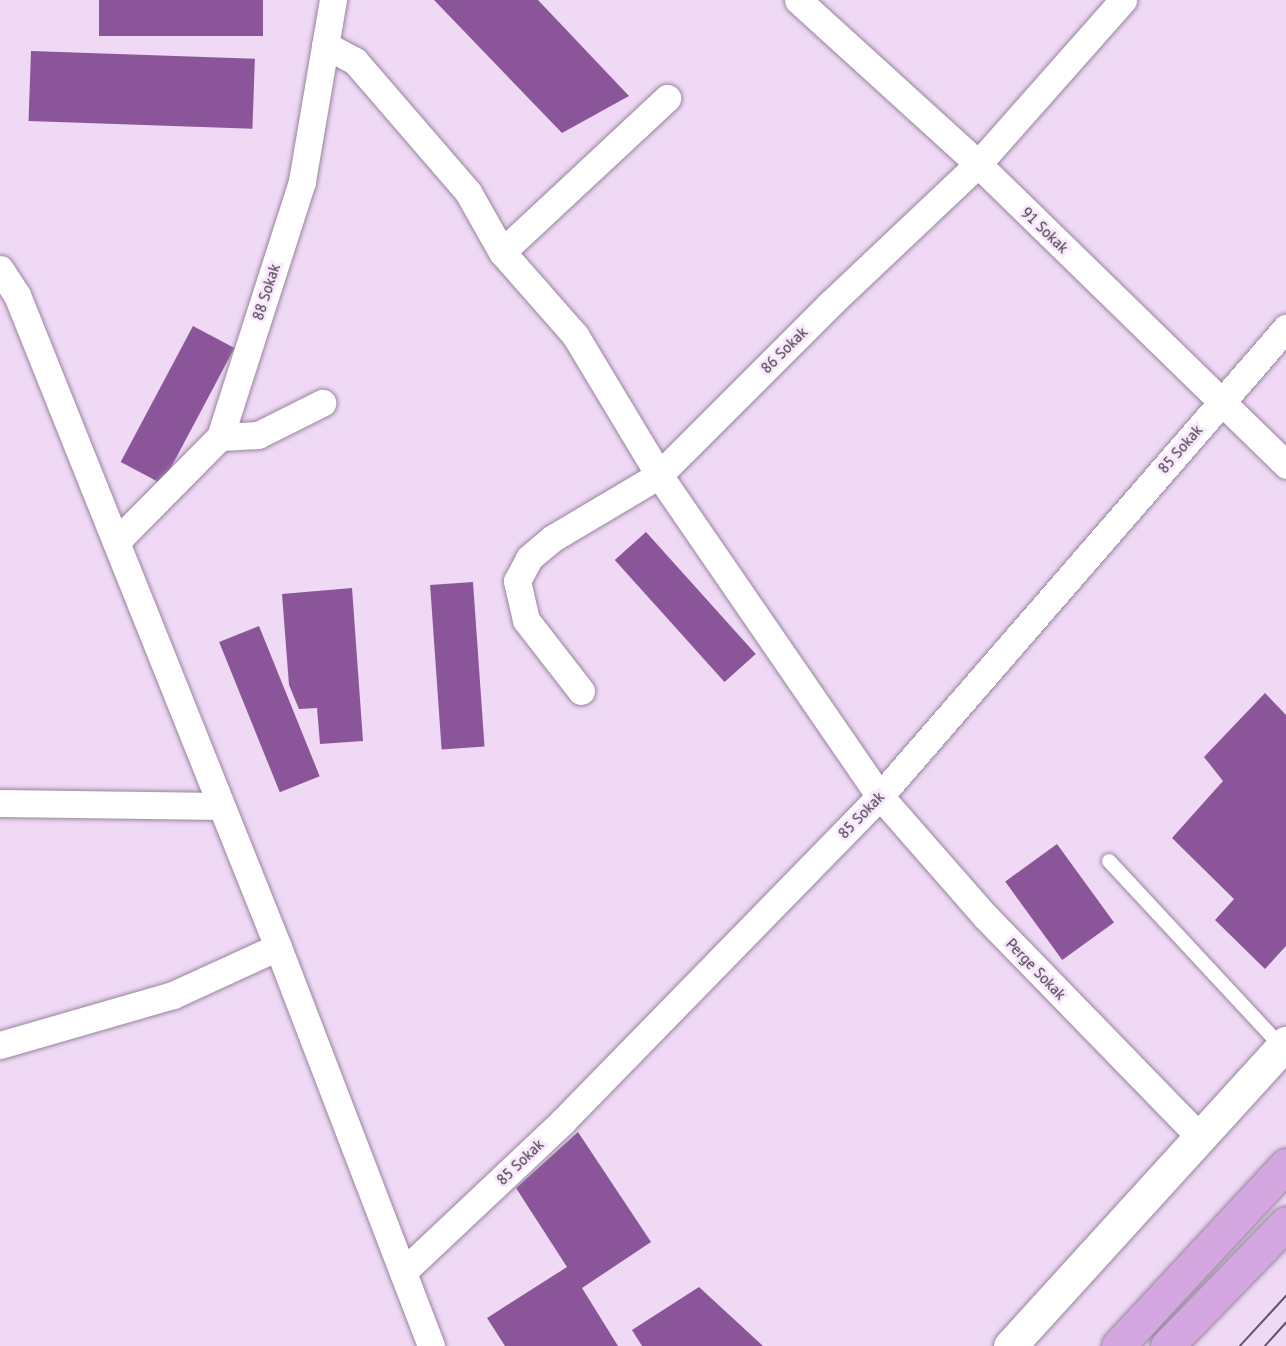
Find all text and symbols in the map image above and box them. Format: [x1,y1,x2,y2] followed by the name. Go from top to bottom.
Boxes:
[1018,203,1072,257] street label: 91 Sokak
[248,262,284,322] street label: 88 Sokak
[757,323,811,377] street label: 86 Sokak
[1154,421,1206,477] street label: 85 Sokak
[834,788,888,842] street label: 85 Sokak
[1002,935,1070,1003] street label: Perge Sokak
[493,1135,547,1189] street label: 85 Sokak

